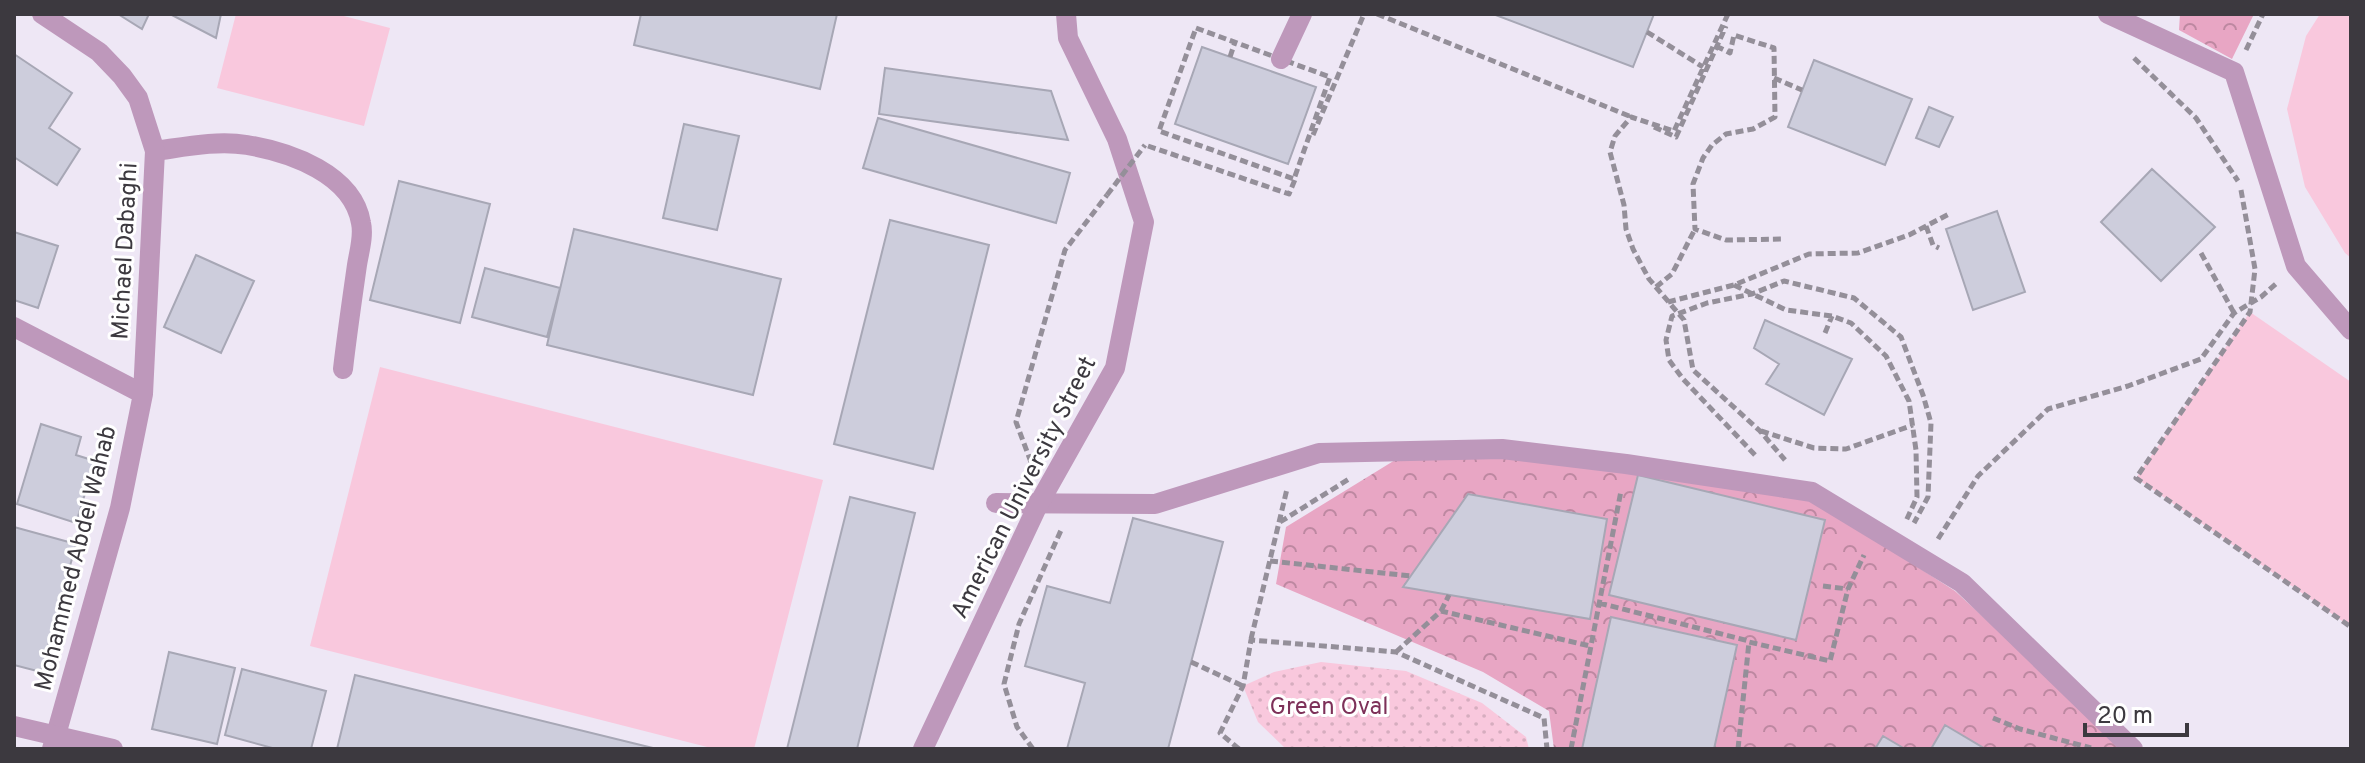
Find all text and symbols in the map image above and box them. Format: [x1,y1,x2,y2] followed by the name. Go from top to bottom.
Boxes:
[106,162,146,340] street label: Michael Dabaghi
[946,352,1104,624] street label: American University Street
[29,423,124,694] street label: Mohammed Abdel Wahab
[2085,687,2187,737] scale bar
[1270,693,1388,723] park label: Green Oval
[2097,702,2153,732] text: 20 m

